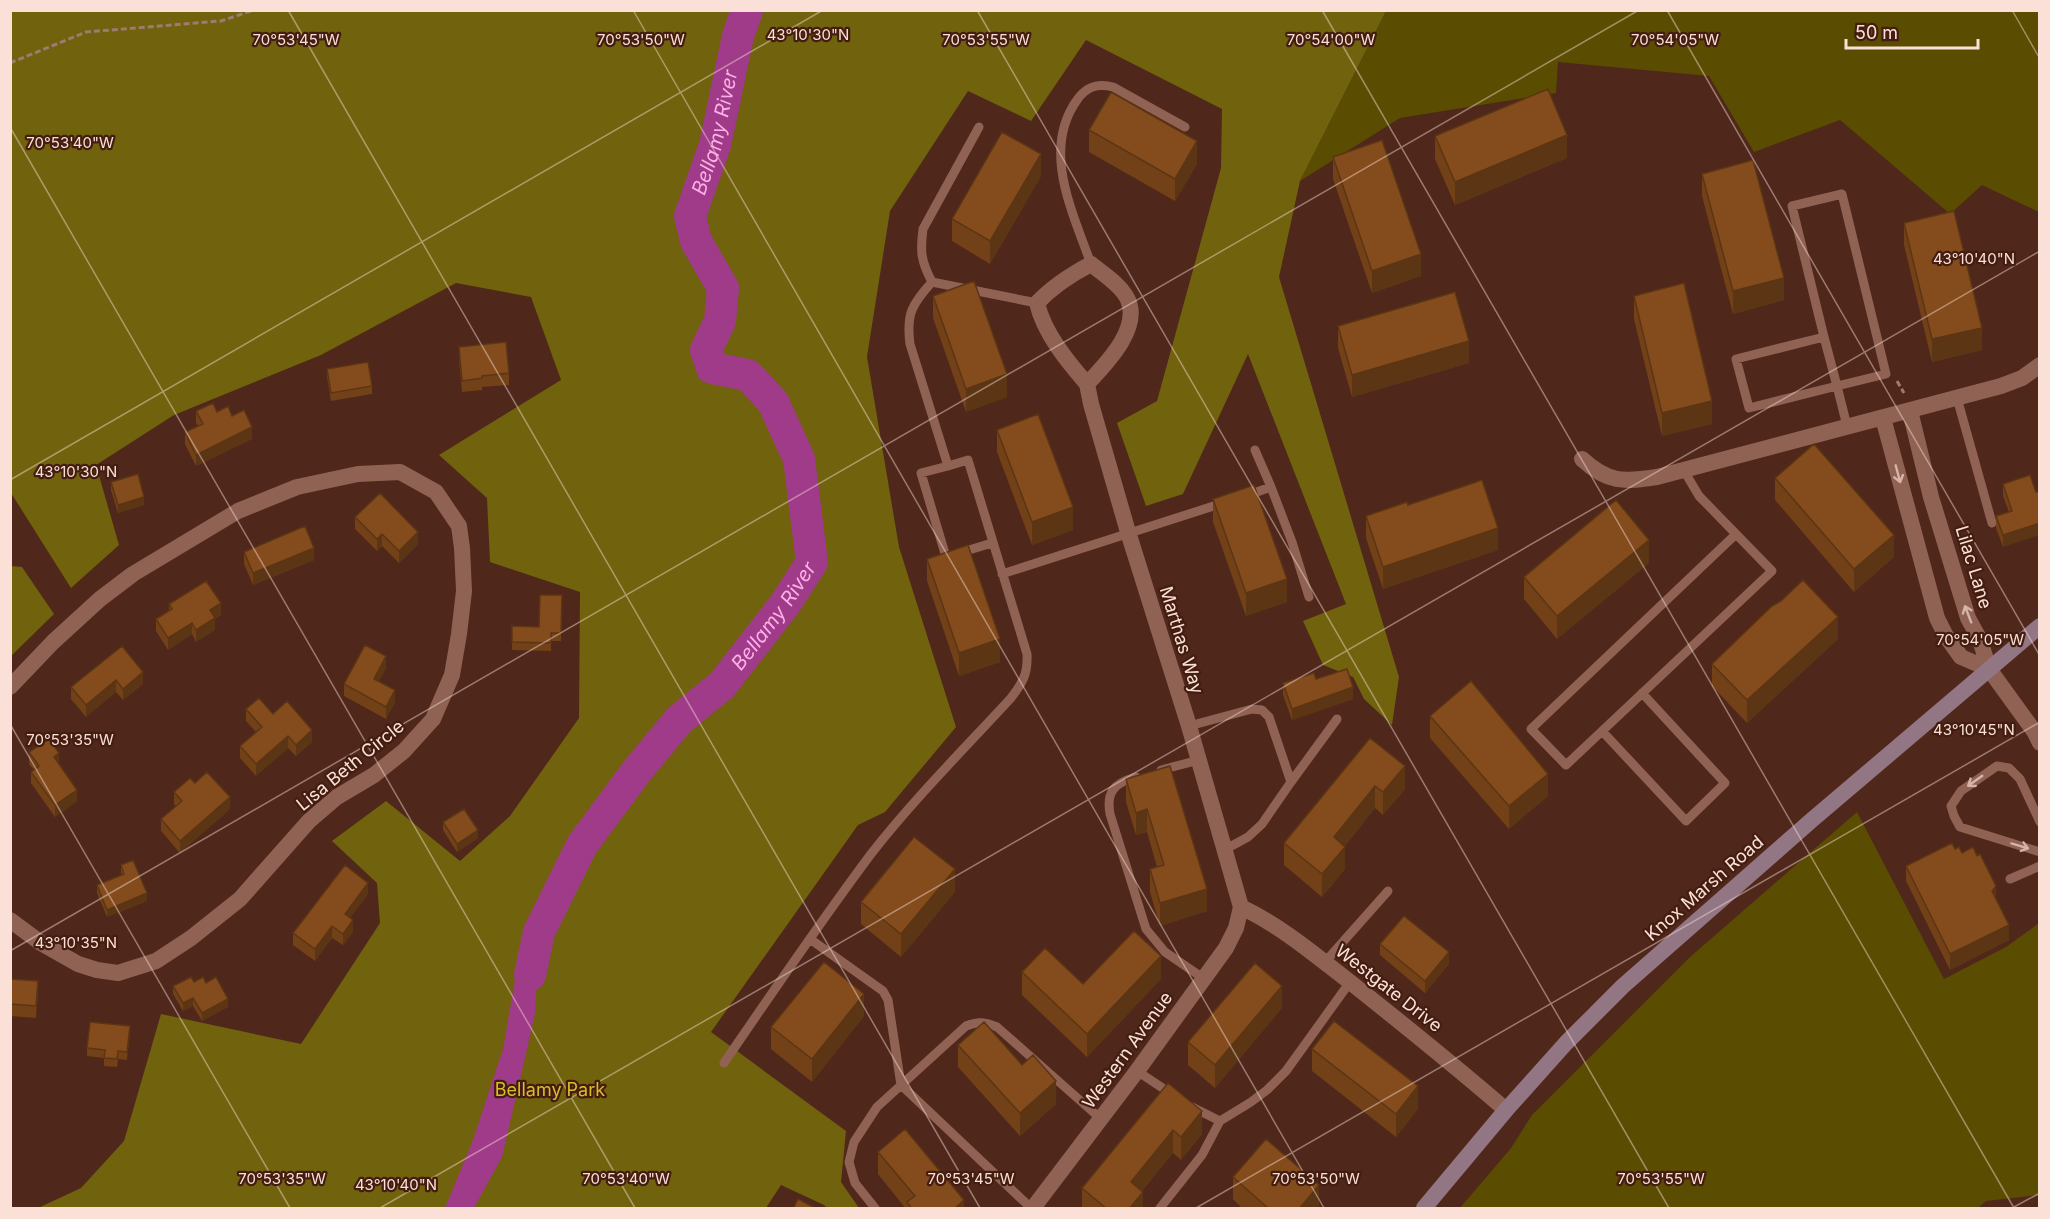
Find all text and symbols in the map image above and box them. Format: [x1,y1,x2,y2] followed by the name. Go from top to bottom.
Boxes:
[1846,12,1978,50] scale bar
[1855,22,1898,43] text: 50 m
[767,25,849,44] text: 43°10'30"N
[252,30,340,49] text: 70°53'45"W
[597,30,685,49] text: 70°53'50"W
[942,30,1030,49] text: 70°53'55"W
[1287,30,1375,49] text: 70°54'00"W
[1631,30,1719,49] text: 70°54'05"W
[686,67,743,198] water label: Bellamy River
[26,133,114,152] text: 70°53'40"W
[1933,249,2015,268] text: 43°10'40"N
[35,462,117,481] text: 43°10'30"N
[1893,464,1904,483] one-way arrow
[1951,523,1997,611] street label: Lilac Lane
[726,557,821,675] water label: Bellamy River
[1156,584,1208,696] street label: Marthas Way
[1962,605,1973,624] one-way arrow
[1936,630,2024,649] text: 70°54'05"W
[292,715,408,815] street label: Lisa Beth Circle
[1933,720,2015,739] text: 43°10'45"N
[26,730,114,749] text: 70°53'35"W
[1968,775,1984,787] one-way arrow
[1641,831,1767,945] street label: Knox Marsh Road
[2010,841,2029,852] one-way arrow
[35,933,117,952] text: 43°10'35"N
[1331,940,1447,1036] street label: Westgate Drive
[1078,988,1176,1112] street label: Western Avenue
[495,1079,605,1100] park label: Bellamy Park
[238,1169,326,1188] text: 70°53'35"W
[582,1169,670,1188] text: 70°53'40"W
[927,1169,1015,1188] text: 70°53'45"W
[1272,1169,1360,1188] text: 70°53'50"W
[1617,1169,1705,1188] text: 70°53'55"W
[355,1175,437,1194] text: 43°10'40"N

